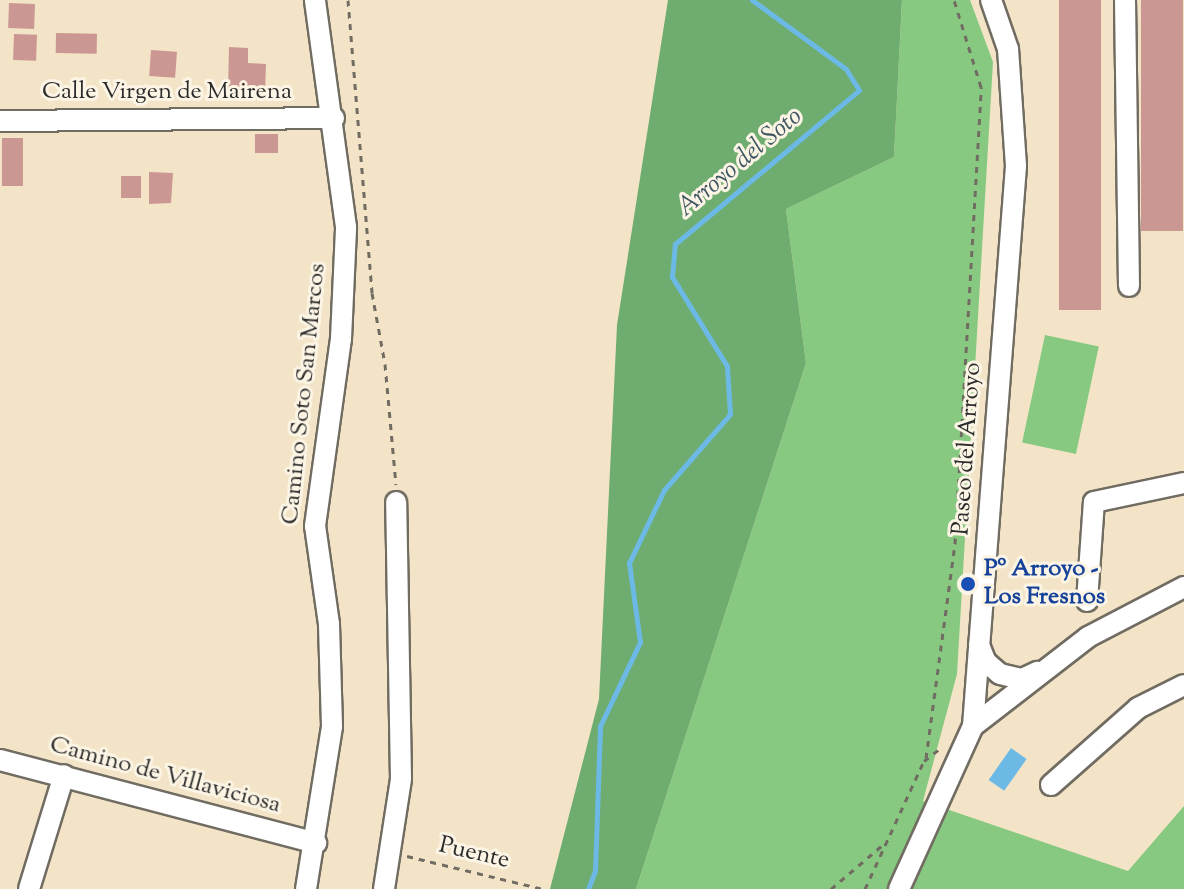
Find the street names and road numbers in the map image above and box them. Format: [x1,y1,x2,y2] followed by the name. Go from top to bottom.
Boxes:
[42,79,292,107] street label: Calle Virgen de Mairena
[277,262,333,526] street label: Camino Soto San Marcos
[948,362,988,536] street label: Paseo del Arroyo
[46,731,284,821] street label: Camino de Villaviciosa
[436,832,512,876] street label: Puente

